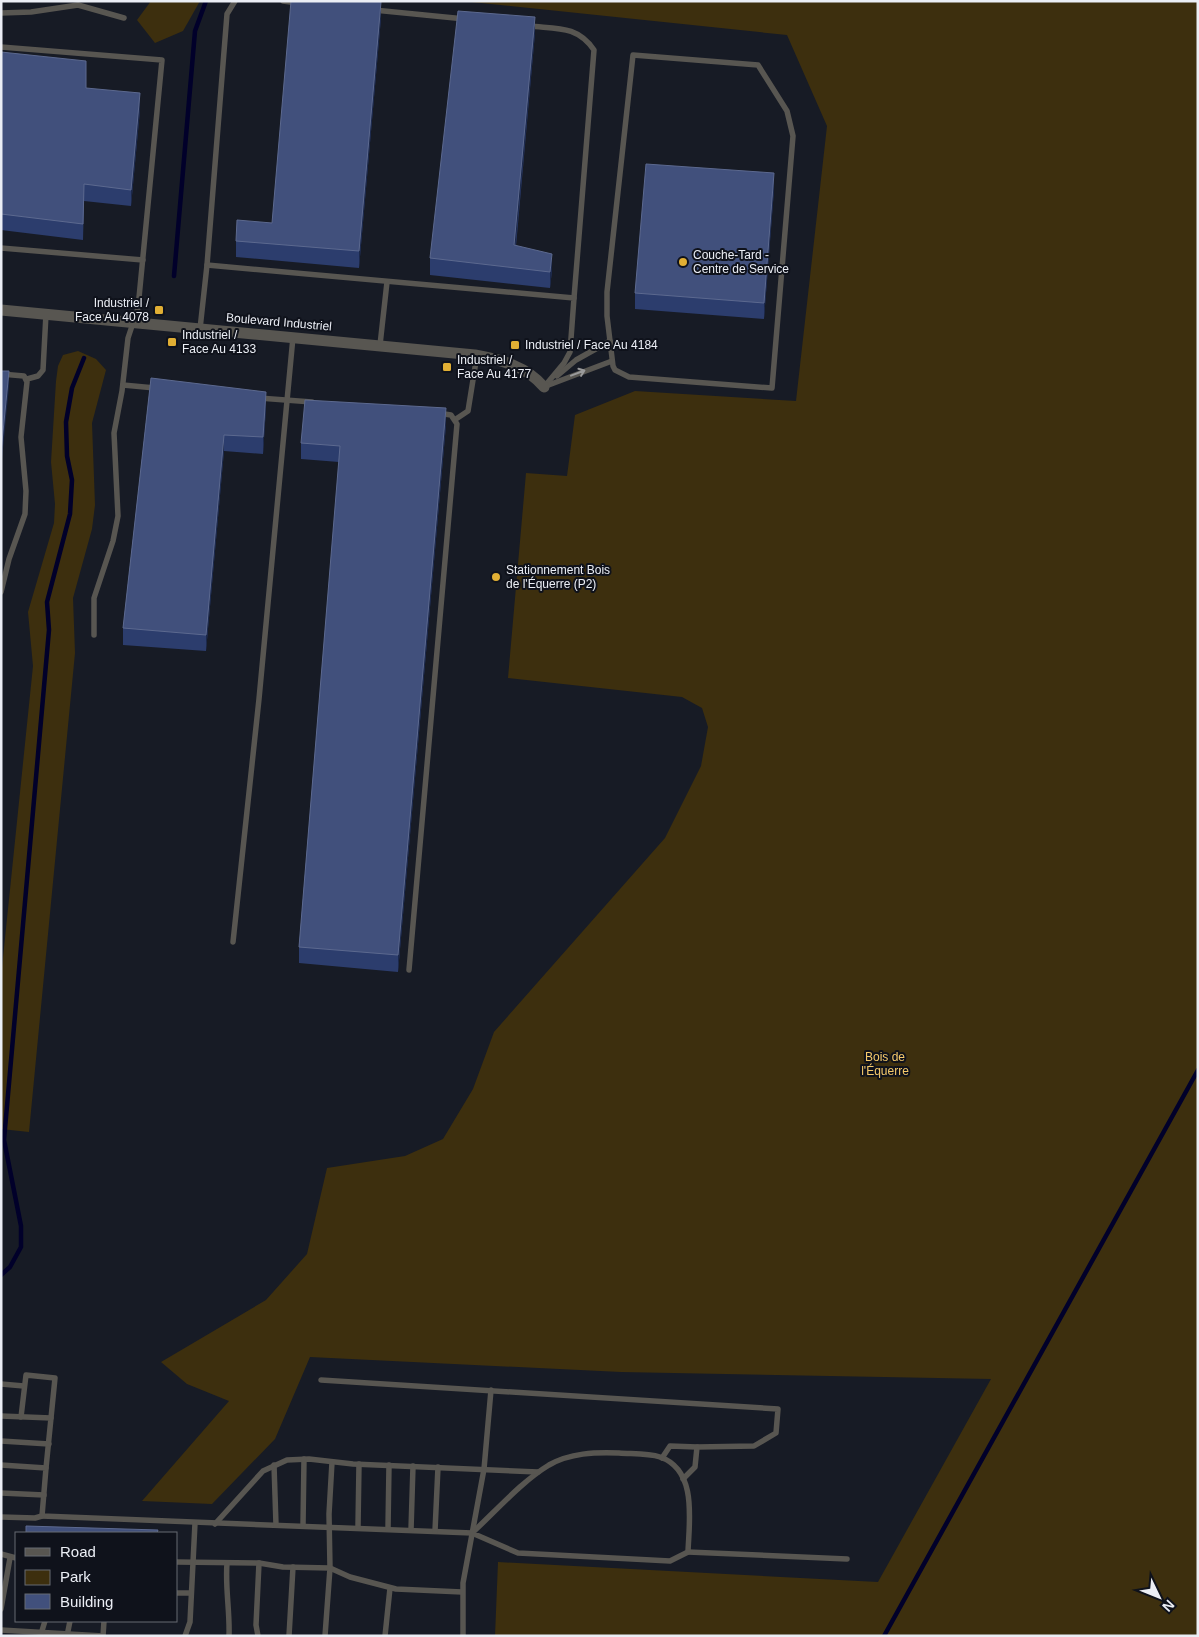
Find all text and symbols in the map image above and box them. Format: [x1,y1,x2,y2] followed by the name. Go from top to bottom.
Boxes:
[693,248,789,276] place label: Couche-Tard - Centre de Service
[677,256,689,268] marker: Couche-Tard - Centre de Service
[75,296,150,324] place label: Industriel / Face Au 4078
[153,304,165,316] marker: Industriel / Face Au 4078
[226,310,332,334] street label: Boulevard Industriel
[182,328,256,356] place label: Industriel / Face Au 4133
[166,336,178,348] marker: Industriel / Face Au 4133
[525,338,658,352] place label: Industriel / Face Au 4184
[509,339,521,351] marker: Industriel / Face Au 4184
[457,353,531,381] place label: Industriel / Face Au 4177
[441,361,453,373] marker: Industriel / Face Au 4177
[570,368,585,377] one-way arrow
[506,563,610,591] place label: Stationnement Bois de l'Équerre (P2)
[490,571,502,583] marker: Stationnement Bois de l'Équerre (P2)
[861,1050,909,1078] park label: Bois de l'Équerre
[15,1532,178,1622] legend
[60,1543,96,1560] text: Road
[60,1568,91,1585] text: Park
[1134,1572,1184,1622] north arrow
[60,1593,113,1610] text: Building
[1159,1597,1178,1615] text: N

